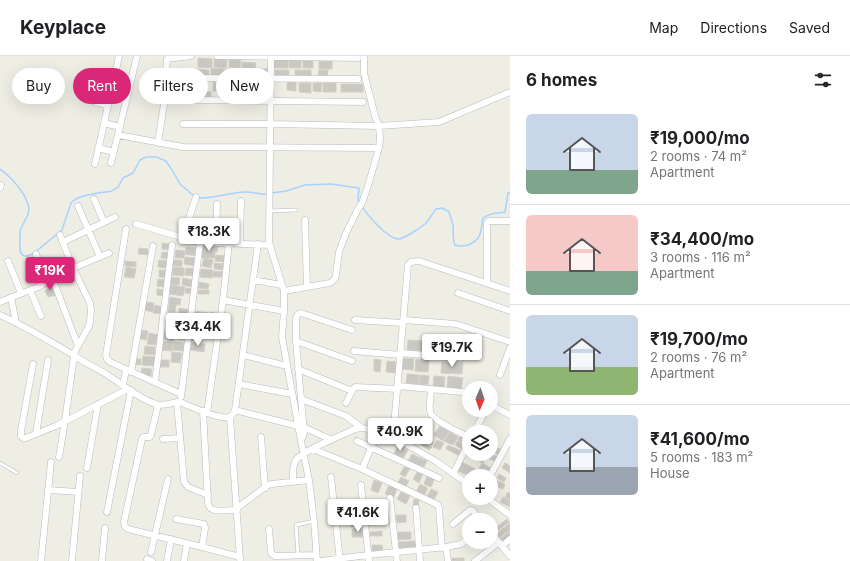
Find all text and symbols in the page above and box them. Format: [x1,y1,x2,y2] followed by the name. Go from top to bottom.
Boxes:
[20,16,106,39] text: Keyplace
[649,19,678,36] text: Map
[700,19,767,36] text: Directions
[789,19,830,36] text: Saved
[12,68,65,104] chip: Buy
[73,68,131,104] chip: Rent
[139,68,208,104] chip: Filters
[216,68,274,104] chip: New
[812,69,834,91] icon: filters
[526,70,597,90] text: 6 homes
[650,128,750,148] text: ₹19,000/mo
[558,130,606,178] icon: home
[650,148,747,164] text: 2 rooms · 74 m²
[650,164,715,180] text: Apartment
[176,218,242,252] pin: ₹18.3K
[187,223,231,239] text: ₹18.3K
[650,229,754,249] text: ₹34,400/mo
[558,231,606,279] icon: home
[650,249,751,265] text: 3 rooms · 116 m²
[26,257,74,291] pin: ₹19K
[35,262,65,278] text: ₹19K
[650,265,715,281] text: Apartment
[165,313,231,347] pin: ₹34.4K
[175,318,221,334] text: ₹34.4K
[650,329,748,349] text: ₹19,700/mo
[558,331,606,379] icon: home
[419,334,485,368] pin: ₹19.7K
[431,339,473,355] text: ₹19.7K
[650,349,747,365] text: 2 rooms · 76 m²
[650,365,715,381] text: Apartment
[462,381,498,417] north arrow
[462,381,498,549] map controls
[367,418,433,452] pin: ₹40.9K
[377,423,423,439] text: ₹40.9K
[462,425,498,461] button: layers
[650,429,750,449] text: ₹41,600/mo
[558,431,606,479] icon: home
[650,449,753,465] text: 5 rooms · 183 m²
[650,465,690,481] text: House
[462,469,498,505] button: +
[325,499,391,533] pin: ₹41.6K
[336,504,380,520] text: ₹41.6K
[462,513,498,549] button: −

